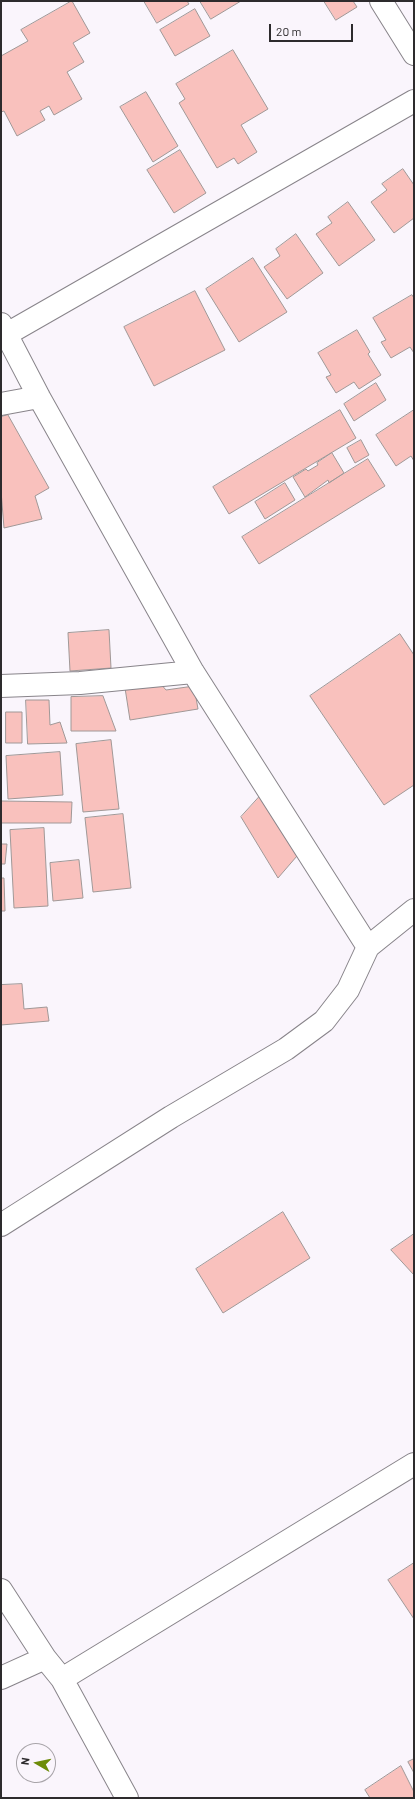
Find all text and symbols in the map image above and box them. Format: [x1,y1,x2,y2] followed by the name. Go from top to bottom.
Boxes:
[271,16,355,42] scale bar
[276,24,302,38] text: 20 m
[16,1743,56,1783] north arrow
[18,1757,32,1766] text: N

